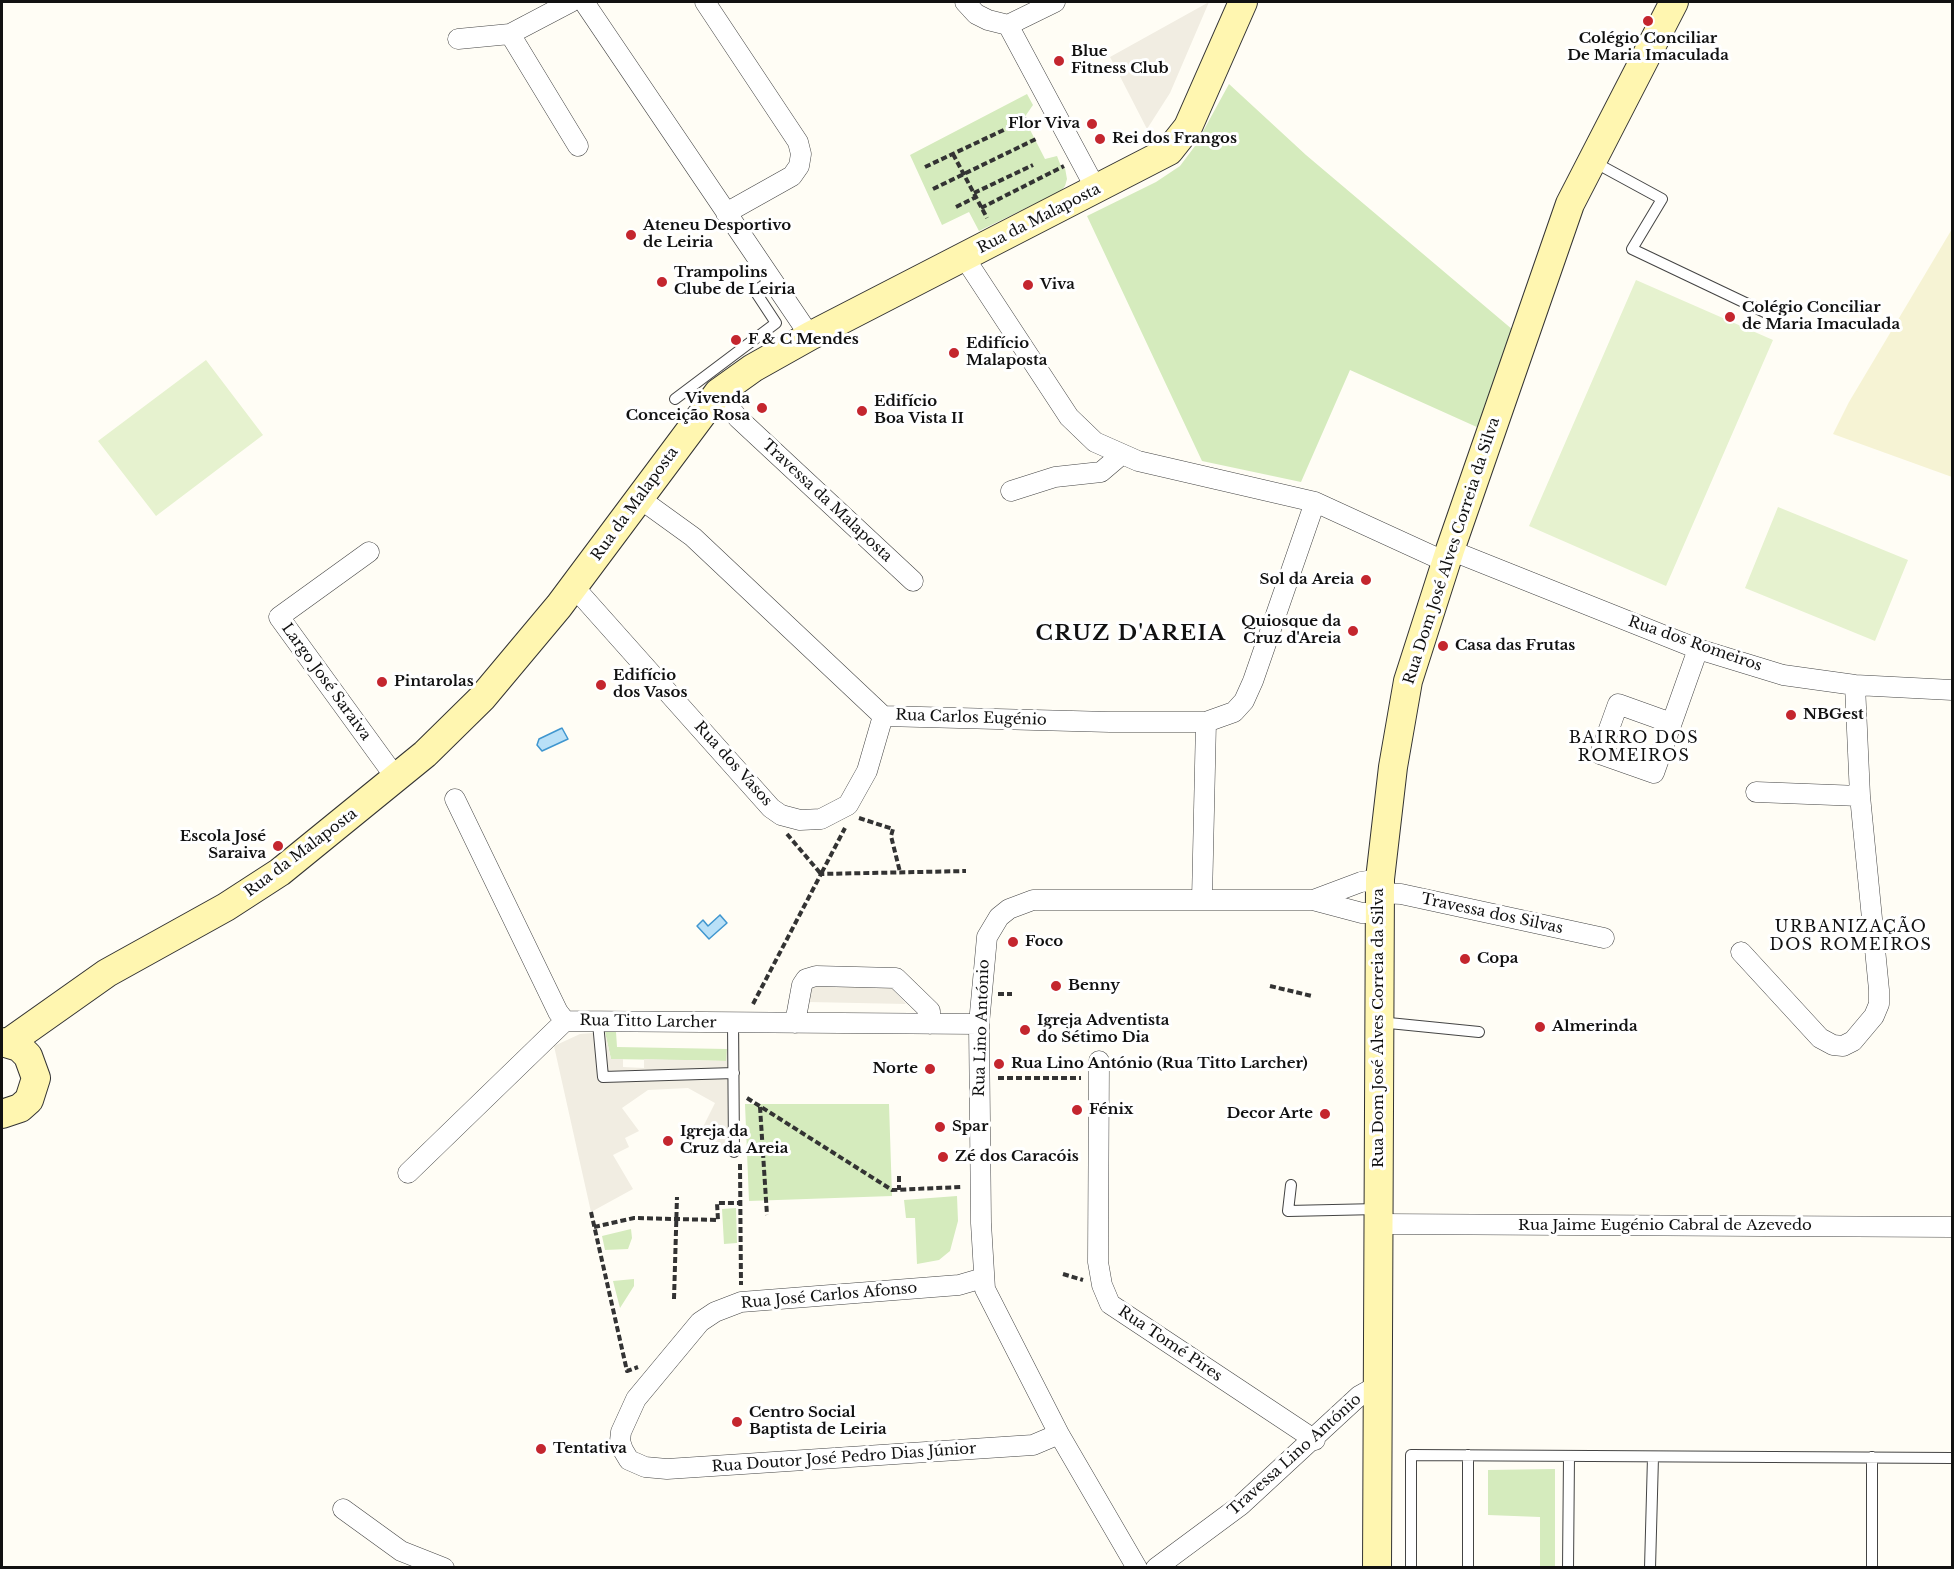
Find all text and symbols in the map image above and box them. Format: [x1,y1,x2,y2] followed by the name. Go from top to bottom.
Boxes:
[1641,14,1655,28] marker: Colégio Conciliar De Maria Imaculada
[1567,30,1729,65] place label: Colégio Conciliar De Maria Imaculada
[1071,43,1169,78] place label: Blue Fitness Club
[1052,54,1066,68] marker: Blue Fitness Club
[1008,115,1080,133] place label: Flor Viva
[1085,117,1099,131] marker: Flor Viva
[1112,130,1237,148] place label: Rei dos Frangos
[1093,132,1107,146] marker: Rei dos Frangos
[974,180,1104,258] street label: Rua da Malaposta
[643,217,791,252] place label: Ateneu Desportivo de Leiria
[624,228,638,242] marker: Ateneu Desportivo de Leiria
[674,264,795,299] place label: Trampolins Clube de Leiria
[655,275,669,289] marker: Trampolins Clube de Leiria
[1040,276,1075,294] place label: Viva
[1021,278,1035,292] marker: Viva
[1742,299,1900,334] place label: Colégio Conciliar de Maria Imaculada
[1723,310,1737,324] marker: Colégio Conciliar de Maria Imaculada
[748,331,859,349] place label: F & C Mendes
[729,333,743,347] marker: F & C Mendes
[966,335,1047,370] place label: Edifício Malaposta
[947,346,961,360] marker: Edifício Malaposta
[626,390,750,425] place label: Vivenda Conceição Rosa
[874,393,964,428] place label: Edifício Boa Vista II
[755,401,769,415] marker: Vivenda Conceição Rosa
[855,404,869,418] marker: Edifício Boa Vista II
[1400,415,1504,687] street label: Rua Dom José Alves Correia da Silva
[758,436,896,566] street label: Travessa da Malaposta
[588,444,682,564] street label: Rua da Malaposta
[1260,571,1354,589] place label: Sol da Areia
[1359,573,1373,587] marker: Sol da Areia
[1241,613,1341,648] place label: Quiosque da Cruz d'Areia
[1626,613,1764,675] street label: Rua dos Romeiros
[278,620,374,744] street label: Largo José Saraiva
[1035,621,1227,647] district label: CRUZ D'AREIA
[1346,624,1360,638] marker: Quiosque da Cruz d'Areia
[1455,637,1575,655] place label: Casa das Frutas
[1436,639,1450,653] marker: Casa das Frutas
[613,667,687,702] place label: Edifício dos Vasos
[394,673,474,691] place label: Pintarolas
[375,675,389,689] marker: Pintarolas
[594,678,608,692] marker: Edifício dos Vasos
[895,706,1047,730] street label: Rua Carlos Eugénio
[1803,706,1864,724] place label: NBGest
[1784,708,1798,722] marker: NBGest
[690,718,776,810] street label: Rua dos Vasos
[1569,728,1699,766] district label: BAIRRO DOS ROMEIROS
[241,805,361,901] street label: Rua da Malaposta
[180,828,266,863] place label: Escola José Saraiva
[271,839,285,853] marker: Escola José Saraiva
[1370,888,1388,1168] street label: Rua Dom José Alves Correia da Silva
[1419,890,1565,938] street label: Travessa dos Silvas
[1770,917,1932,955] district label: URBANIZAÇÃO DOS ROMEIROS
[1025,933,1063,951] place label: Foco
[1006,935,1020,949] marker: Foco
[1477,950,1518,968] place label: Copa
[1458,952,1472,966] marker: Copa
[971,959,993,1097] street label: Rua Lino António
[1068,977,1120,995] place label: Benny
[1049,979,1063,993] marker: Benny
[579,1012,717,1032] street label: Rua Titto Larcher
[1037,1012,1169,1047] place label: Igreja Adventista do Sétimo Dia
[1552,1018,1638,1036] place label: Almerinda
[1533,1020,1547,1034] marker: Almerinda
[1018,1023,1032,1037] marker: Igreja Adventista do Sétimo Dia
[1011,1055,1308,1073] place label: Rua Lino António (Rua Titto Larcher)
[992,1057,1006,1071] marker: Rua Lino António (Rua Titto Larcher)
[872,1060,918,1078] place label: Norte
[923,1062,937,1076] marker: Norte
[1089,1101,1134,1119] place label: Fénix
[1070,1103,1084,1117] marker: Fénix
[1227,1105,1313,1123] place label: Decor Arte
[1318,1107,1332,1121] marker: Decor Arte
[952,1118,988,1136] place label: Spar
[933,1120,947,1134] marker: Spar
[680,1123,788,1158] place label: Igreja da Cruz da Areia
[661,1134,675,1148] marker: Igreja da Cruz da Areia
[955,1148,1079,1166] place label: Zé dos Caracóis
[936,1150,950,1164] marker: Zé dos Caracóis
[1518,1217,1812,1235] street label: Rua Jaime Eugénio Cabral de Azevedo
[740,1279,918,1313] street label: Rua José Carlos Afonso
[1115,1303,1225,1385] street label: Rua Tomé Pires
[1225,1390,1365,1520] street label: Travessa Lino António
[749,1404,887,1439] place label: Centro Social Baptista de Leiria
[730,1415,744,1429] marker: Centro Social Baptista de Leiria
[553,1440,627,1458] place label: Tentativa
[711,1440,977,1476] street label: Rua Doutor José Pedro Dias Júnior
[534,1442,548,1456] marker: Tentativa

